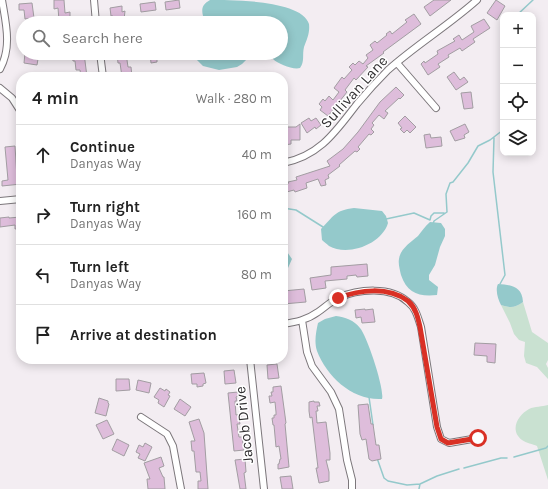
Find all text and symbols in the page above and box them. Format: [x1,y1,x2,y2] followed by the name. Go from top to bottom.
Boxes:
[500,12,536,156] map controls
[500,12,536,48] button: +
[16,16,288,60] search box
[30,27,52,49] icon: search
[62,29,143,47] text: Search here
[500,48,536,84] button: −
[317,52,391,132] street label: Sullivan Lane
[500,84,536,120] button: locate
[32,88,79,108] text: 4 min
[196,91,272,106] text: Walk · 280 m
[500,120,536,156] button: layers
[70,138,135,156] text: Continue
[32,144,54,166] icon: ahead
[242,147,272,162] text: 40 m
[70,156,141,171] text: Danyas Way
[70,198,140,216] text: Turn right
[32,204,54,226] icon: right
[237,207,272,222] text: 160 m
[70,216,141,231] text: Danyas Way
[70,258,129,276] text: Turn left
[32,264,54,286] icon: left
[241,267,272,282] text: 80 m
[70,276,141,291] text: Danyas Way
[329,289,347,307] route end
[32,324,54,346] icon: arrive
[70,326,217,344] text: Arrive at destination
[231,385,257,465] street label: Jacob Drive
[469,429,487,447] route start

